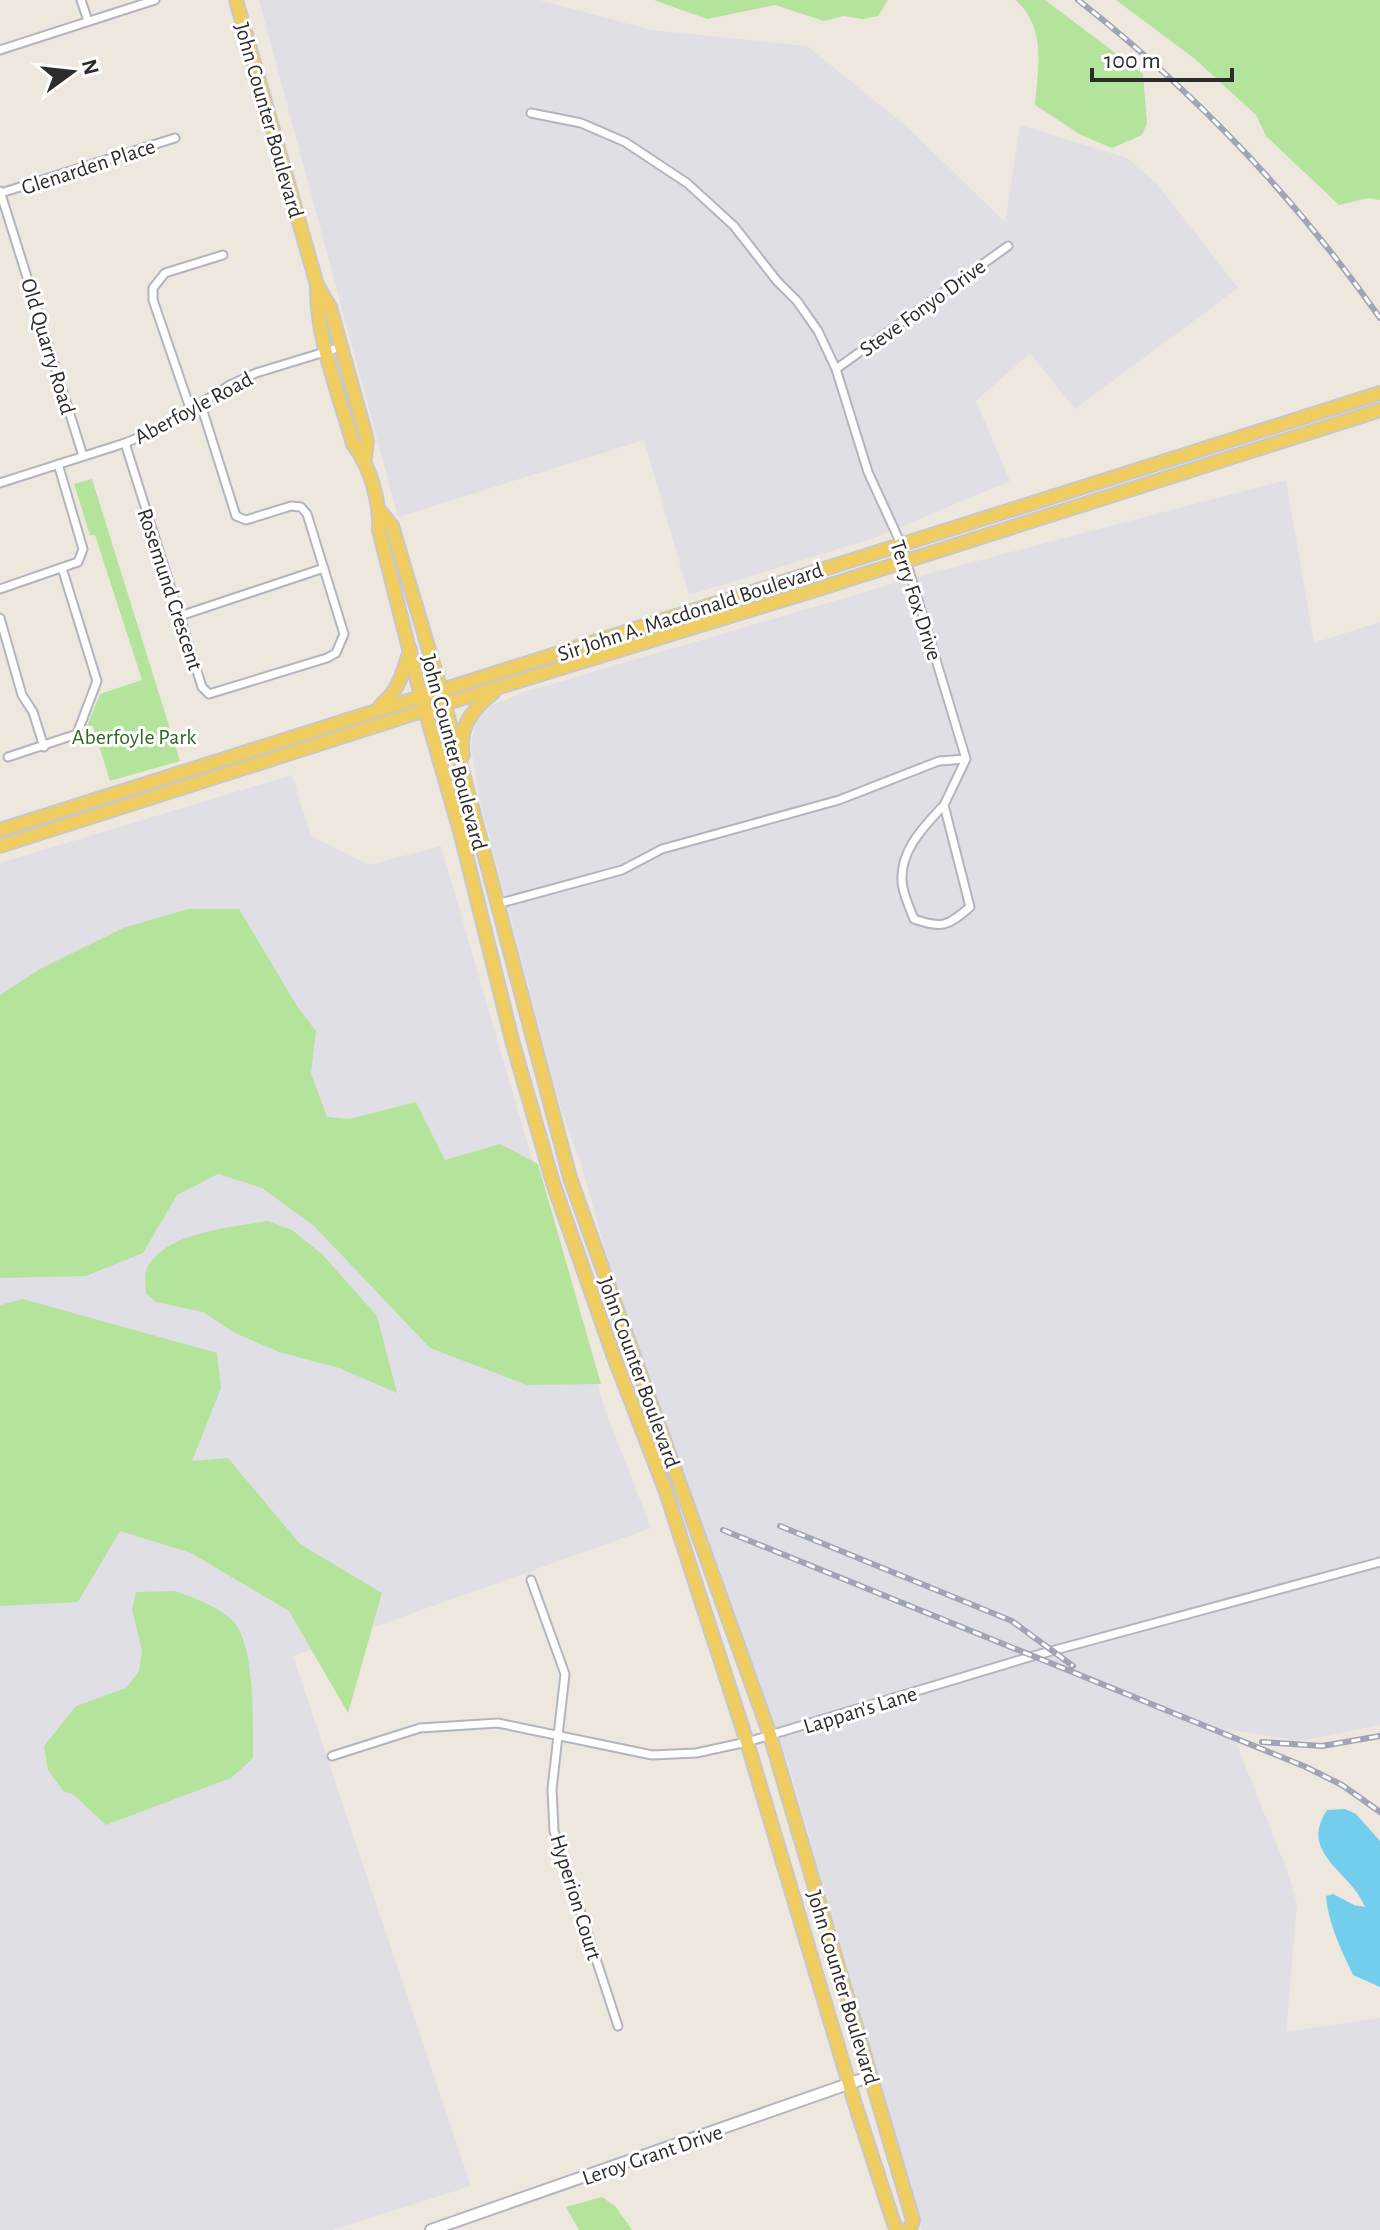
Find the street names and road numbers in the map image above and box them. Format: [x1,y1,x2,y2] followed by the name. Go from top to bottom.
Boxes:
[231,20,307,220] street label: John Counter Boulevard
[19,135,158,199] street label: Glenarden Place
[856,255,990,361] street label: Steve Fonyo Drive
[17,276,79,417] street label: Old Quarry Road
[131,368,256,448] street label: Aberfoyle Road
[133,506,207,673] street label: Rosemund Crescent
[886,537,946,663] street label: Terry Fox Drive
[555,559,826,665] street label: Sir John A. Macdonald Boulevard
[417,652,491,853] street label: John Counter Boulevard
[594,1274,684,1471] street label: John Counter Boulevard
[801,1682,920,1738] street label: Lappan's Lane
[547,1832,606,1963] street label: Hyperion Court
[803,1888,883,2087] street label: John Counter Boulevard
[579,2121,725,2189] street label: Leroy Grant Drive

